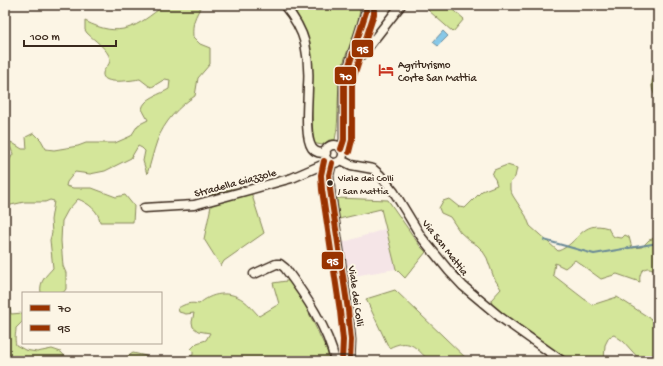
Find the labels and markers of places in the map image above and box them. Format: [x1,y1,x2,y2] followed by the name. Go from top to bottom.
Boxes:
[398,60,477,85] place label: Agriturismo Corte San Mattia
[377,61,395,79] hotel icon: Agriturismo Corte San Mattia
[337,173,394,198] place label: Viale dei Colli / San Mattia
[325,178,335,188] marker: Viale dei Colli / San Mattia

